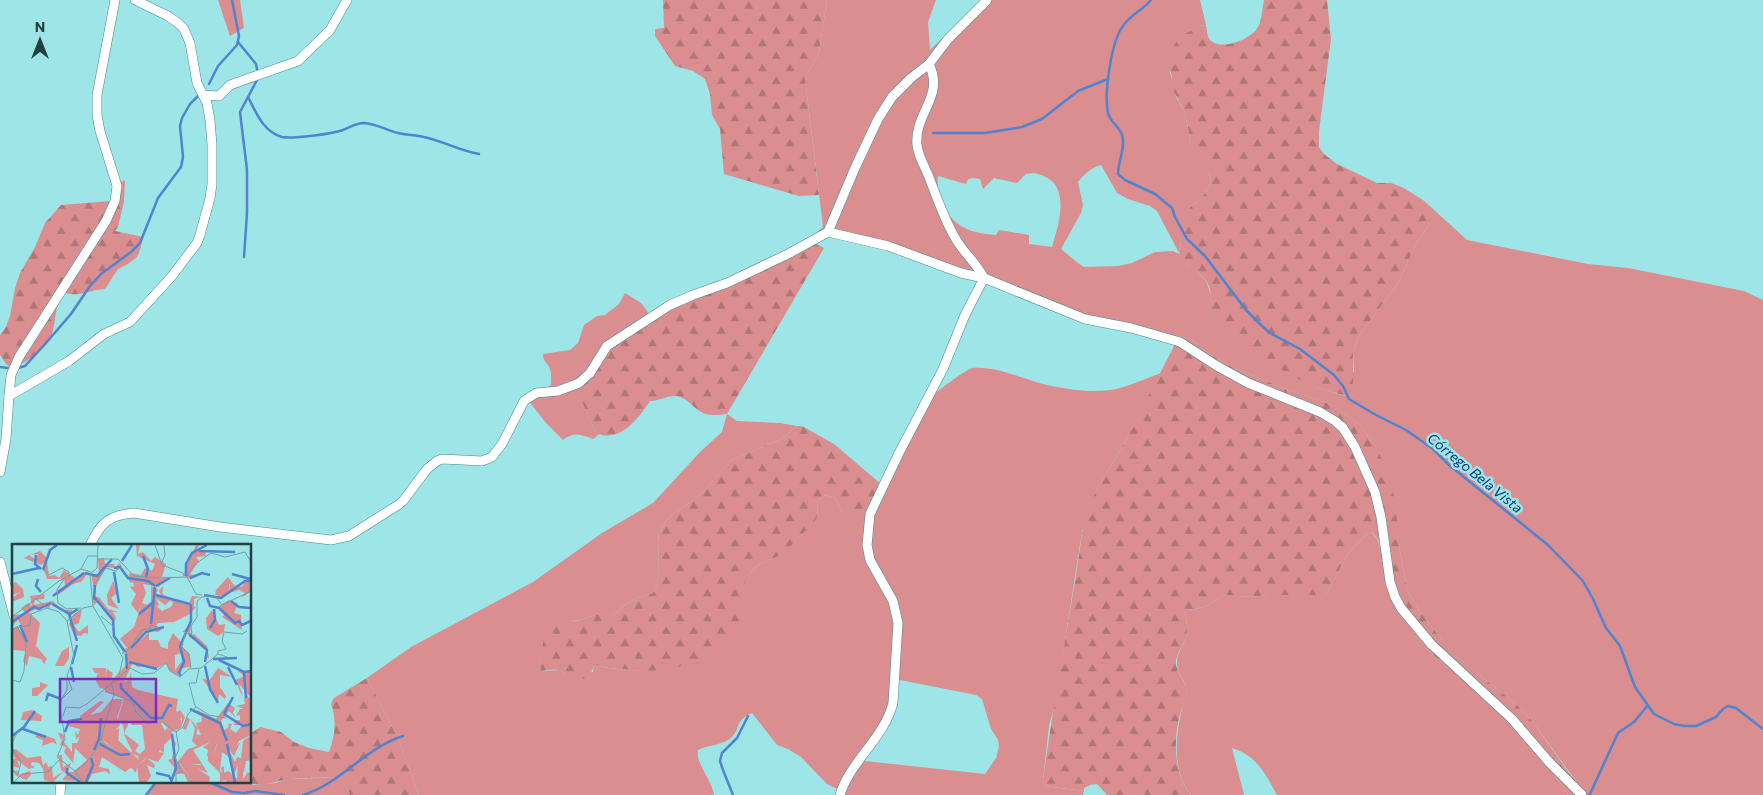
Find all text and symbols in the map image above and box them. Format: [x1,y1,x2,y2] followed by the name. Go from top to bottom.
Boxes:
[15,15,65,65] north arrow
[35,18,45,35] text: N
[1424,429,1526,516] water label: Córrego Bela Vista
[12,544,251,782] inset map

